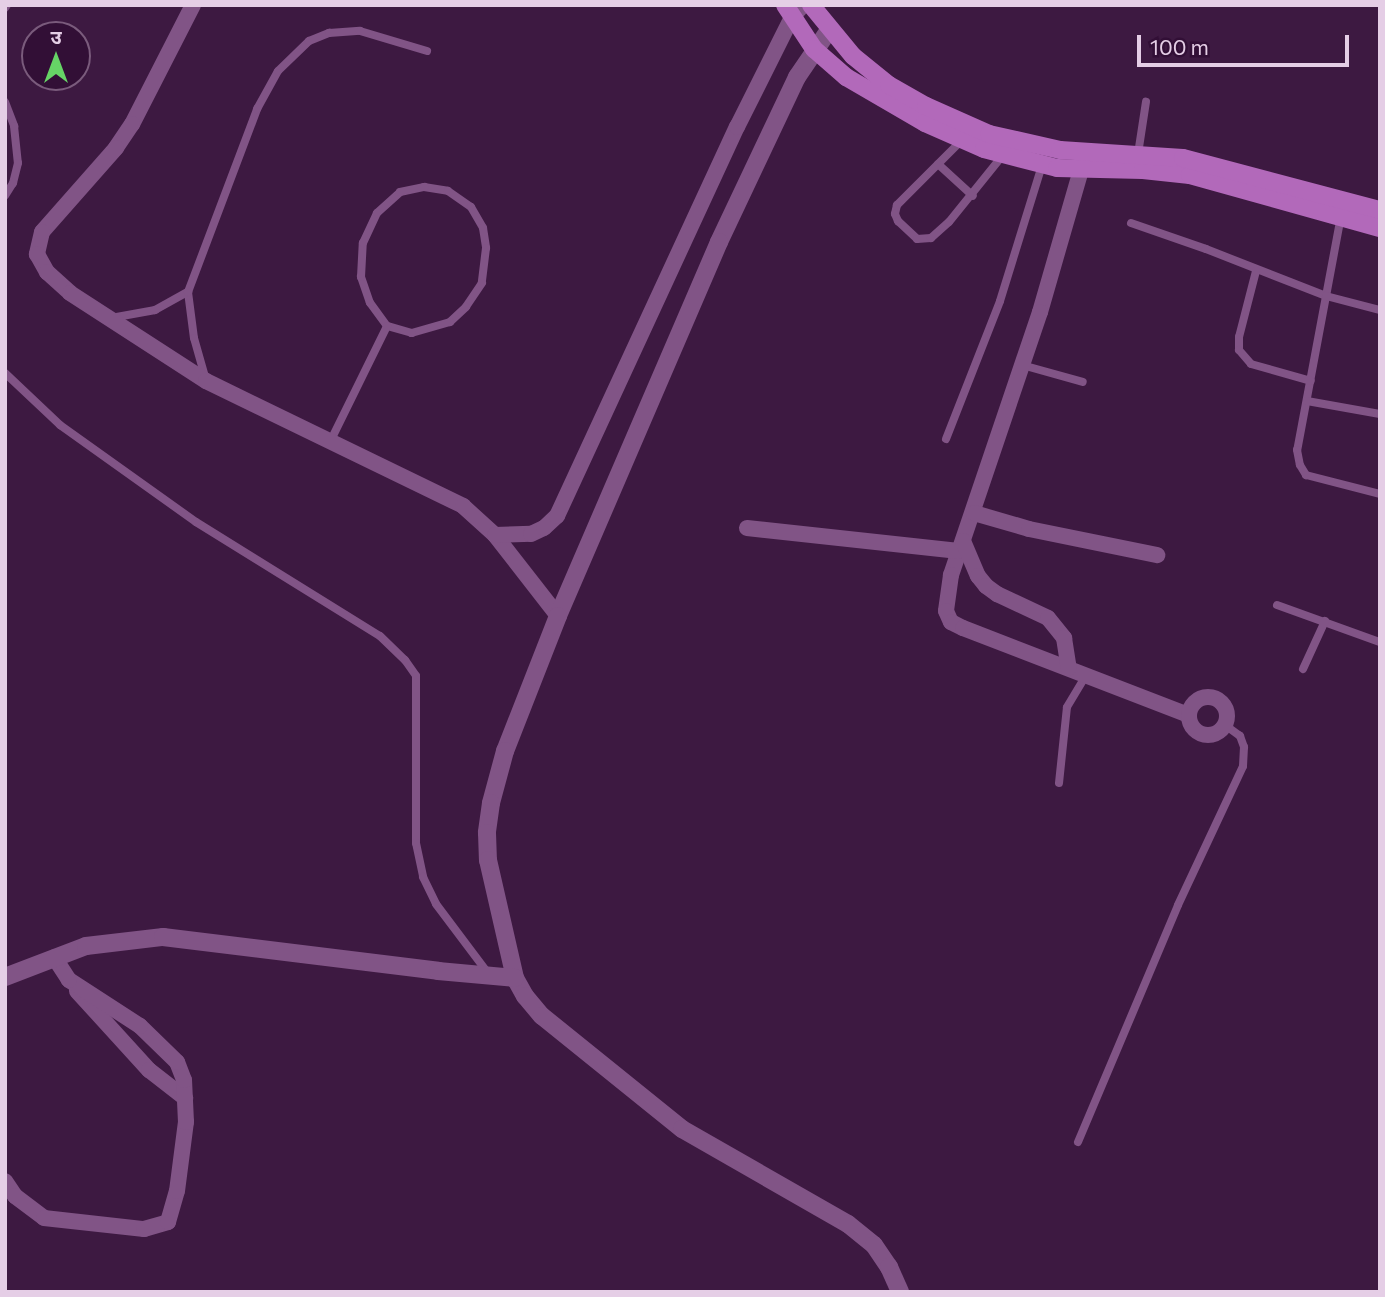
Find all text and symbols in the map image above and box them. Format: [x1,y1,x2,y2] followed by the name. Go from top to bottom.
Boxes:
[21,21,91,91] north arrow
[1140,21,1352,65] scale bar
[50,25,62,48] text: उ
[1150,34,1209,59] text: 100 m

